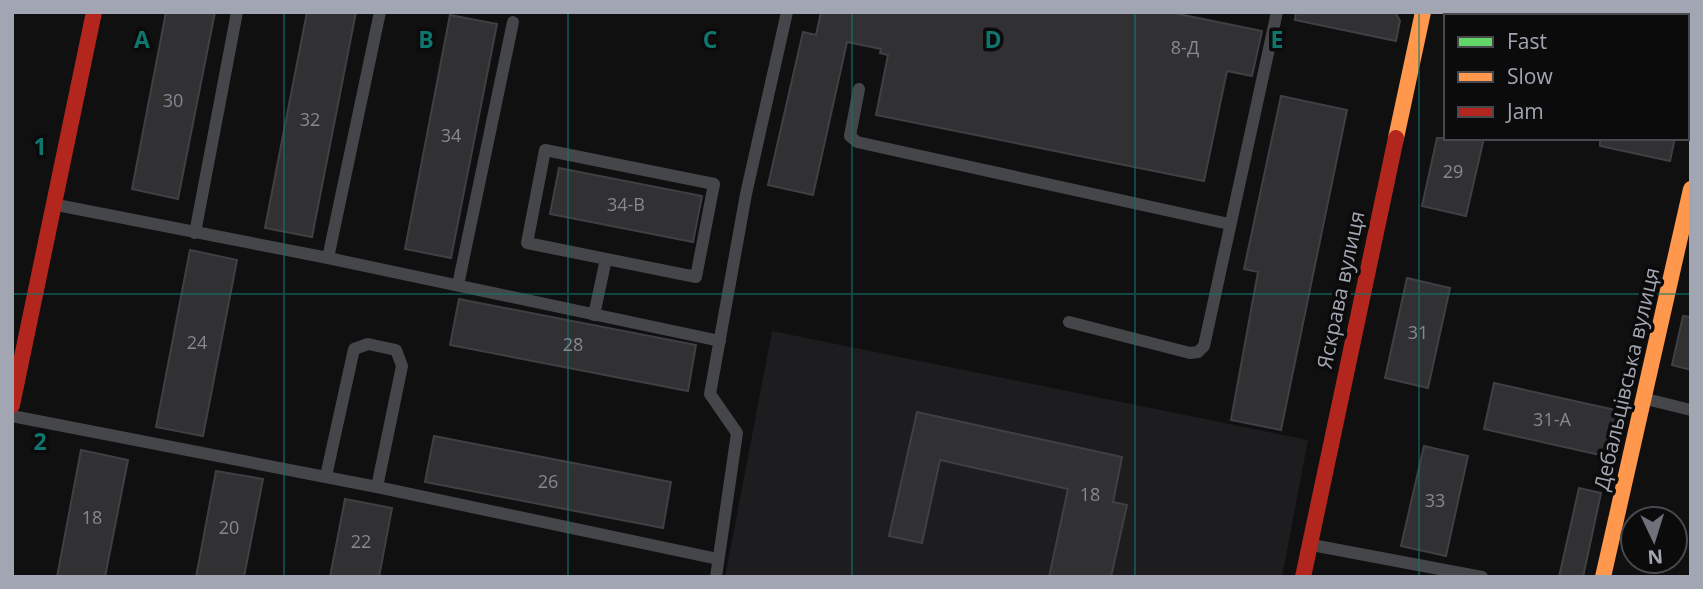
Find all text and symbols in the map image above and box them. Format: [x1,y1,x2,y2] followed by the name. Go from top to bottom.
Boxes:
[1444,14,1689,140] legend
[134,23,150,55] text: A
[418,23,434,55] text: B
[703,23,717,55] text: C
[984,23,1002,55] text: D
[1271,23,1283,55] text: E
[1507,27,1547,55] text: Fast
[1171,35,1199,59] house number: 8-Д
[1507,62,1553,90] text: Slow
[163,88,183,112] house number: 30
[1505,97,1544,125] text: Jam
[300,107,320,131] house number: 32
[441,123,461,147] house number: 34
[33,130,47,162] text: 1
[1443,159,1463,183] house number: 29
[607,192,645,216] house number: 34-В
[1310,208,1370,371] street label: Яскрава вулиця
[1587,264,1665,493] street label: Дебальцівська вулиця
[1408,320,1428,344] house number: 31
[187,330,207,354] house number: 24
[563,332,583,356] house number: 28
[1533,407,1571,431] house number: 31-А
[33,425,47,457] text: 2
[538,469,558,493] house number: 26
[1080,482,1100,506] house number: 18
[1425,488,1445,512] house number: 33
[82,505,102,529] house number: 18
[1619,505,1689,575] north arrow
[219,515,239,539] house number: 20
[351,529,371,553] house number: 22
[1647,543,1664,570] text: N

